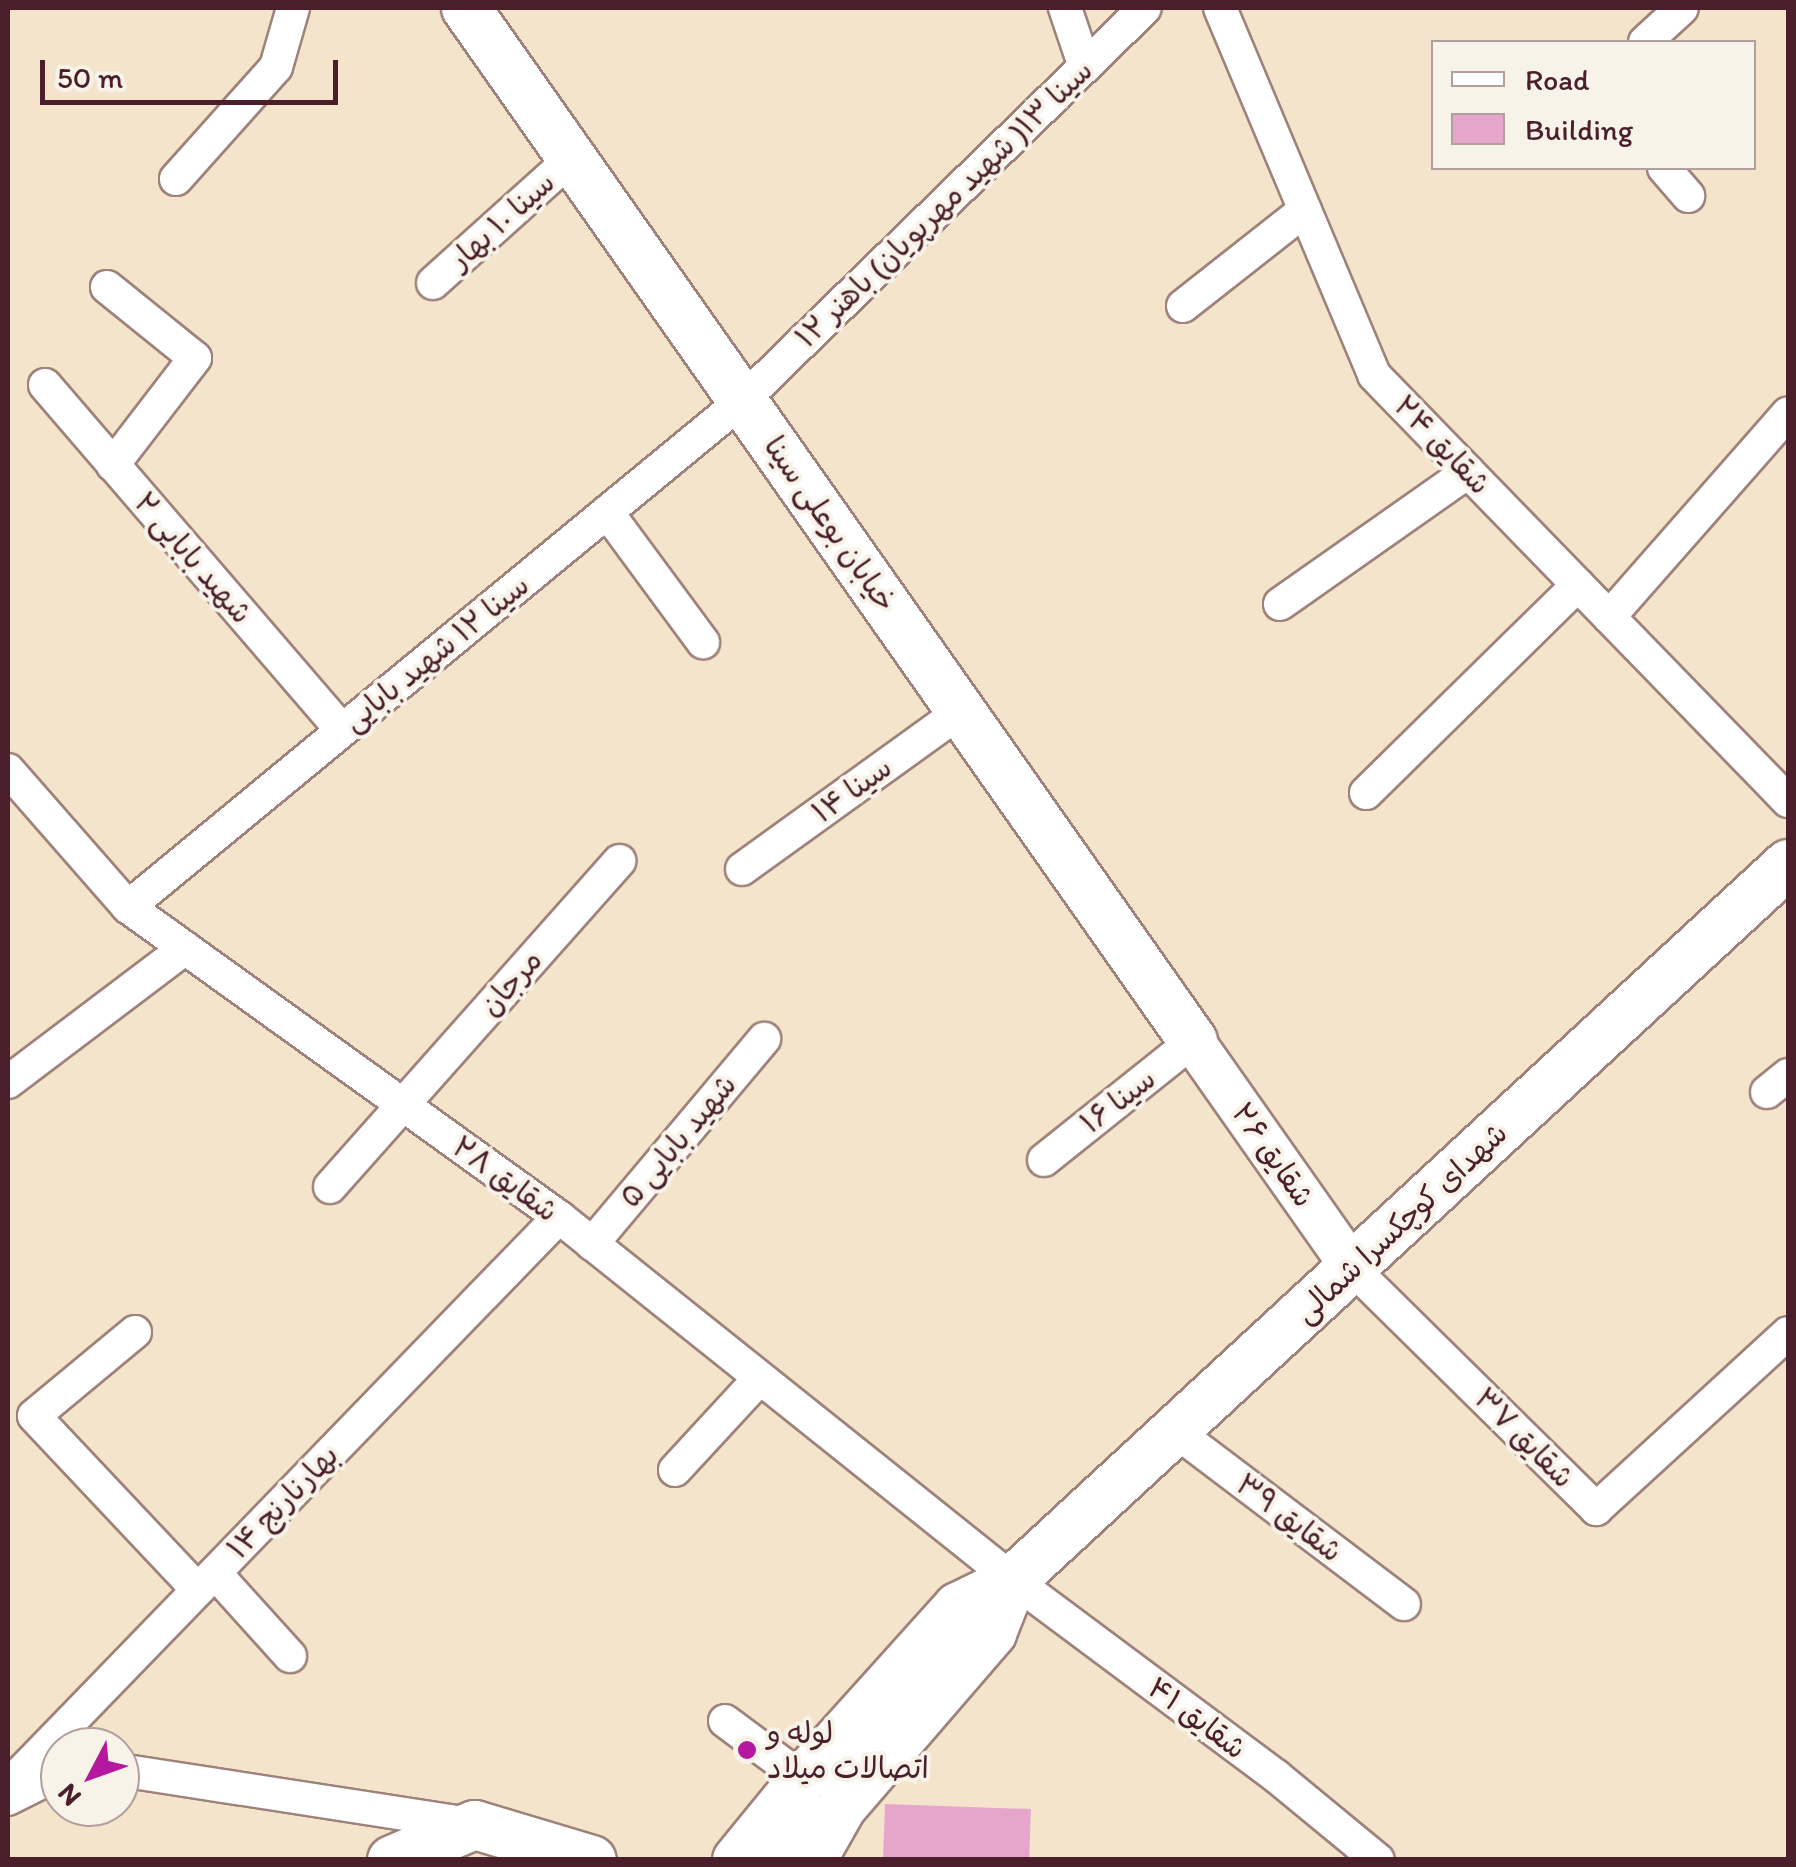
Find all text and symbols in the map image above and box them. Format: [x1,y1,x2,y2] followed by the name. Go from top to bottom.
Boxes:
[45,40,342,102] scale bar
[1431,40,1756,170] legend
[788,53,1100,355] street label: سینا ۱۳( شهید مهرپویان) باهنر ۱۲
[57,59,123,96] text: 50 m
[1525,61,1590,98] text: Road
[1525,111,1633,148] text: Building
[442,164,562,278] street label: سینا ۱۰ بهار
[1386,388,1498,502] street label: شقایق ۲۴
[756,429,904,619] street label: خیابان بوعلی سینا
[126,485,260,631] street label: شهید بابایی ۲
[336,567,536,739] street label: سینا ۱۲ شهید بابایی
[805,749,899,831] street label: سینا ۱۴
[472,943,550,1023] street label: مرجان
[1073,1061,1163,1141] street label: سینا ۱۶
[612,1067,744,1215] street label: شهید بابایی ۵
[1224,1096,1322,1214] street label: شقایق ۲۶
[1287,1115,1515,1331] street label: شهدای کوچکسرا شمالی
[445,1129,565,1229] street label: شقایق ۲۸
[1467,1381,1581,1495] street label: شقایق ۳۷
[220,1437,346,1567] street label: بهارنارنج ۱۴
[1229,1466,1349,1570] street label: شقایق ۳۹
[1141,1669,1253,1767] street label: شقایق ۴۱
[767,1715,929,1786] place label: لوله و اتصالات میلاد
[40,1727,140,1827] north arrow
[736,1739,758,1761] marker: لوله و اتصالات میلاد
[50,1777,88,1814] text: N

